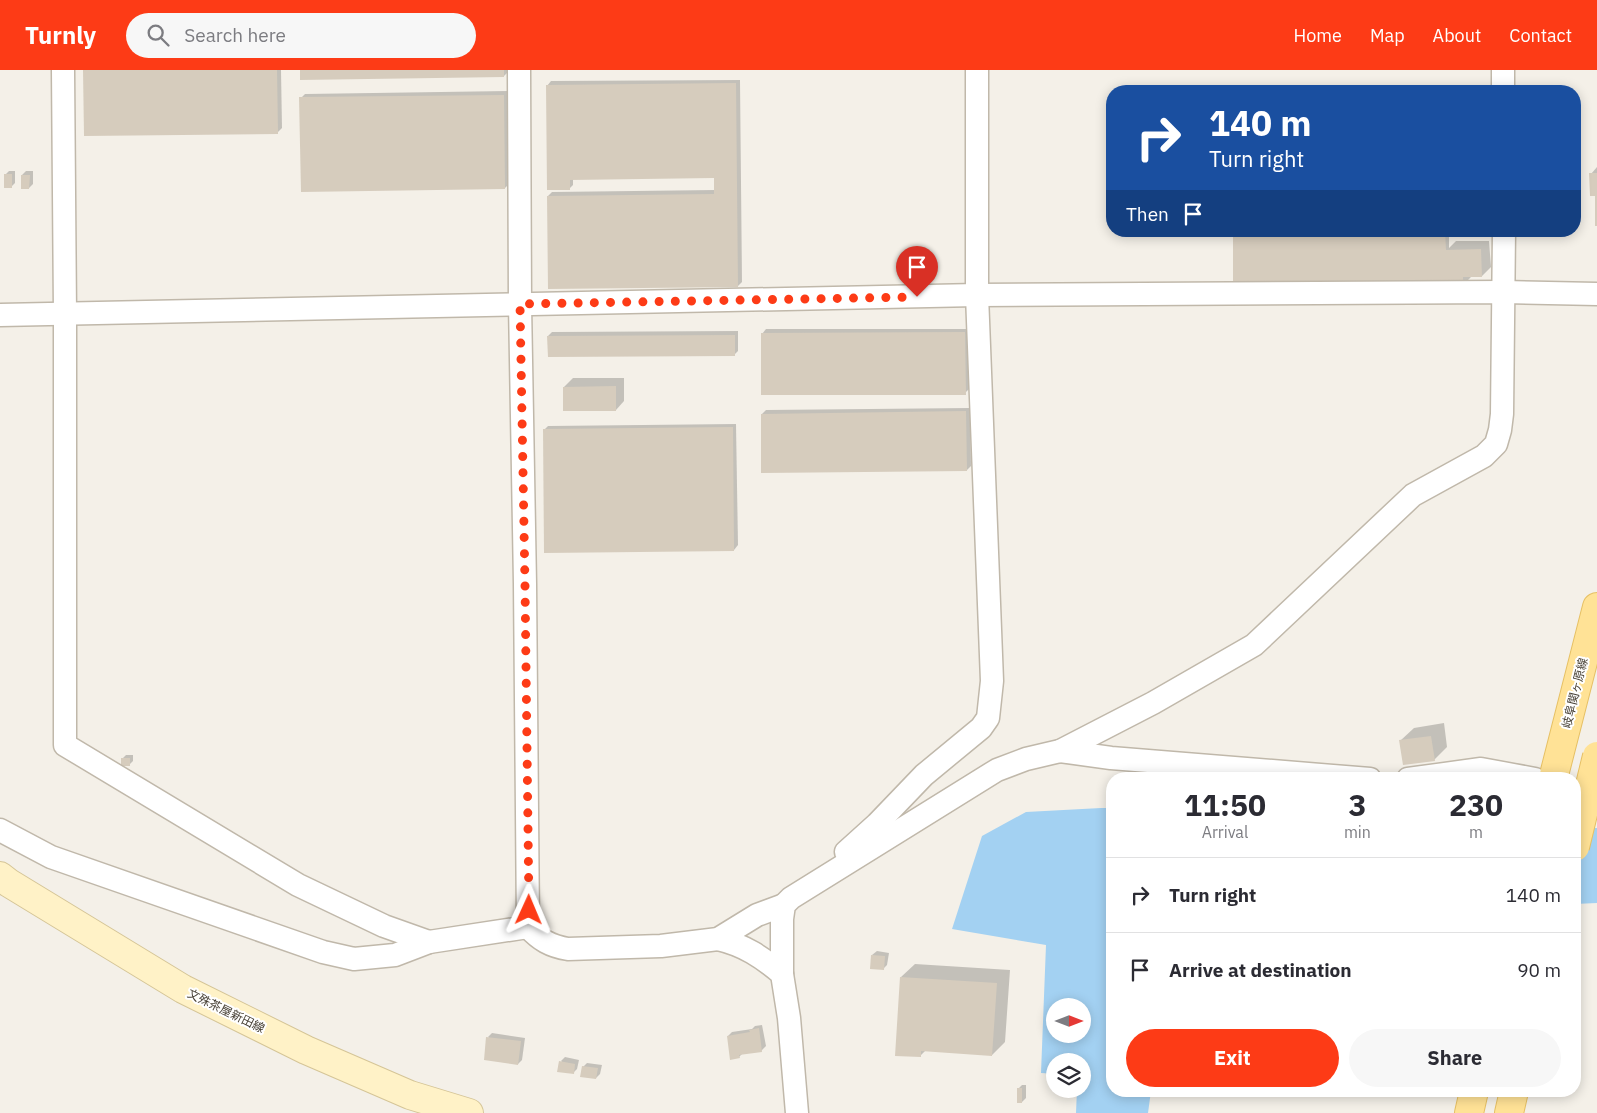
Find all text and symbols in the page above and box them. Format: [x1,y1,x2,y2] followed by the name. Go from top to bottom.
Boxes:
[126,13,476,58] search box
[25,19,96,51] text: Turnly
[144,21,172,49] icon: search
[184,23,286,47] text: Search here
[1294,24,1342,47] text: Home
[1370,24,1405,47] text: Map
[1433,24,1481,47] text: About
[1509,24,1572,47] text: Contact
[1209,100,1312,146] text: 140 m
[1126,105,1191,170] icon: right
[1209,144,1304,173] text: Turn right
[1179,200,1207,228] icon: arrive
[1126,202,1169,226] text: Then
[896,246,938,297] pin
[903,253,931,281] icon: arrive
[1559,656,1591,730] street label: 岐阜関ヶ原線
[1184,785,1266,824] text: 11:50
[1348,785,1366,824] text: 3
[1449,785,1503,824] text: 230
[1202,822,1248,842] text: Arrival
[1344,822,1371,842] text: min
[1469,822,1483,842] text: m
[1126,881,1154,909] icon: right
[502,883,554,935] position arrow
[1169,883,1256,907] text: Turn right
[1506,883,1561,907] text: 140 m
[1126,956,1154,984] icon: arrive
[1169,958,1352,982] text: Arrive at destination
[1517,958,1561,982] text: 90 m
[185,985,267,1036] street label: 文殊茶屋新田線
[1046,998,1091,1042] north arrow
[1046,998,1091,1098] map controls
[1126,1029,1339,1087] button: Exit
[1349,1029,1561,1087] button: Share
[1046,1053,1091,1098] button: layers

